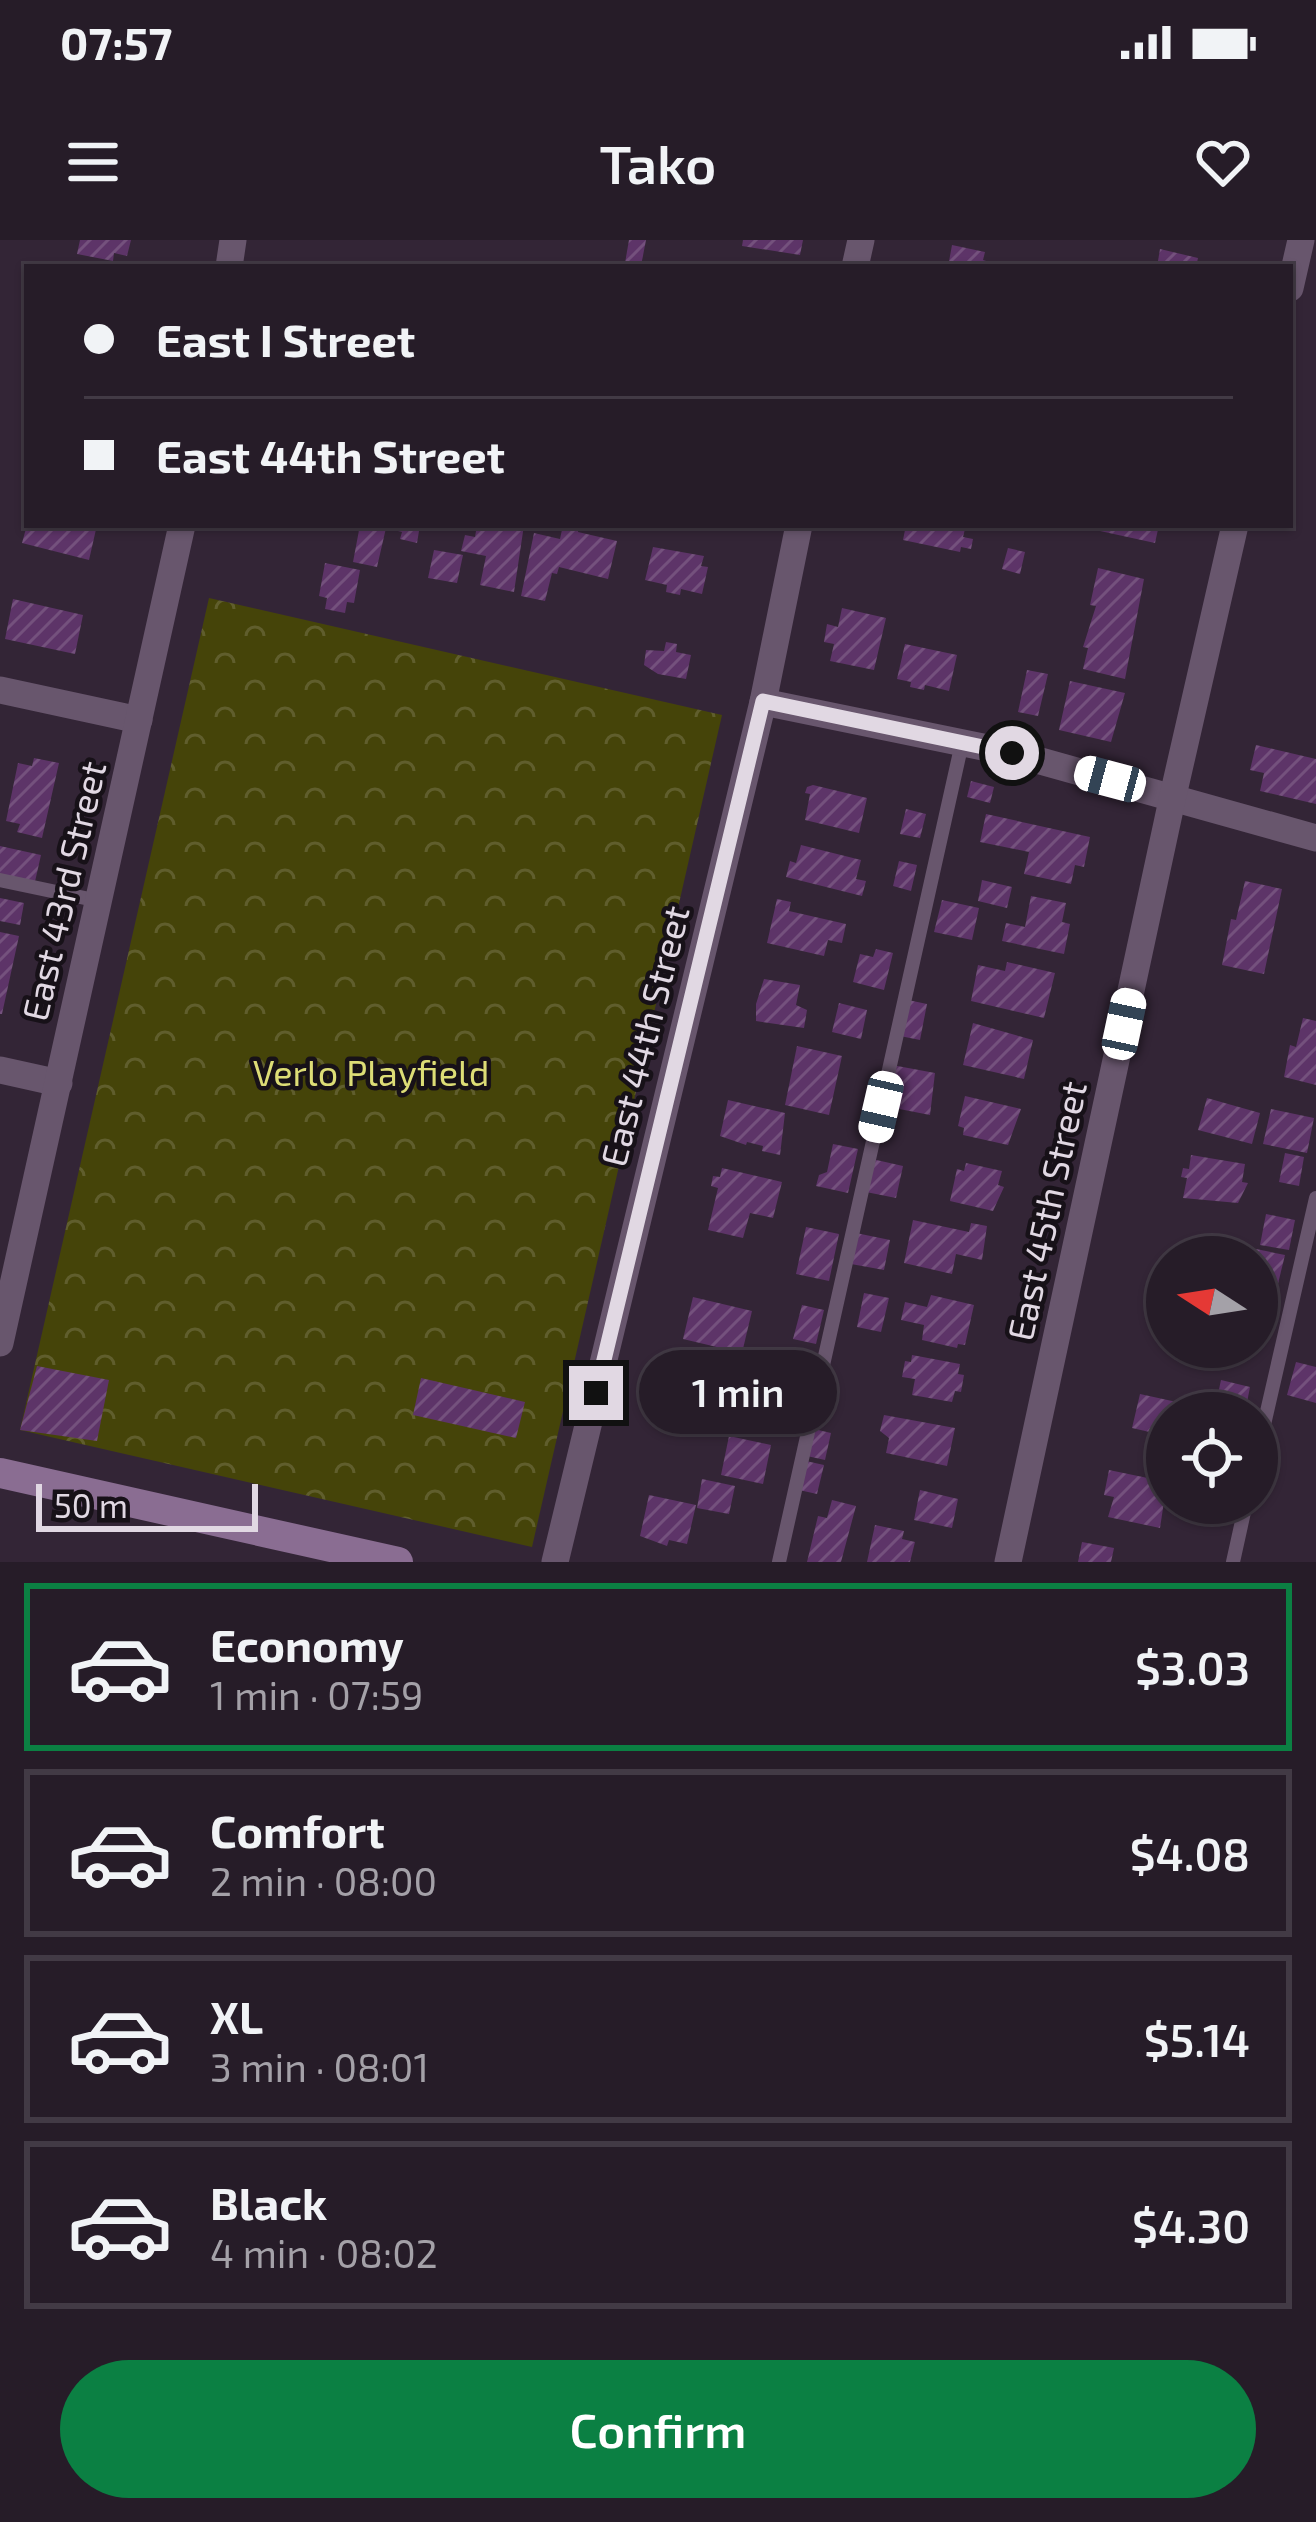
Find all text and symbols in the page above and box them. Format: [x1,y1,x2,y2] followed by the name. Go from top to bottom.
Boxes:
[60,15,172,69] text: 07:57
[60,129,126,195] icon: menu
[1190,129,1256,195] icon: heart
[600,130,716,195] text: Tako
[156,312,415,366] text: East I Street
[156,428,505,482] text: East 44th Street
[985,726,1039,780] route start
[1071,752,1149,806] car
[12,757,113,1025] street label: East 43rd Street
[590,901,697,1170] street label: East 44th Street
[1099,985,1149,1063] car
[253,1050,489,1093] park label: Verlo Playfield
[855,1068,907,1146] car
[997,1077,1094,1344] street label: East 45th Street
[1146,1236,1278,1368] north arrow
[1146,1236,1278,1524] map controls
[638,1351,836,1435] callout: 1 min
[569,1366,623,1420] route end
[692,1368,784,1415] text: 1 min
[1146,1392,1278,1524] button: locate
[36,1478,258,1531] scale bar
[54,1485,128,1525] text: 50 m
[66,1613,174,1721] icon: car
[210,1617,404,1671] text: Economy
[1135,1640,1250,1694] text: $3.03
[210,1671,423,1718] text: 1 min · 07:59
[66,1799,174,1907] icon: car
[210,1803,385,1857] text: Comfort
[1130,1826,1250,1880] text: $4.08
[210,1857,437,1904] text: 2 min · 08:00
[66,1985,174,2093] icon: car
[210,1989,263,2043] text: XL
[1144,2012,1250,2066] text: $5.14
[210,2043,429,2090] text: 3 min · 08:01
[66,2171,174,2279] icon: car
[210,2175,327,2229] text: Black
[1132,2198,1250,2252] text: $4.30
[210,2229,438,2276] text: 4 min · 08:02
[60,2360,1256,2498] button: Confirm

